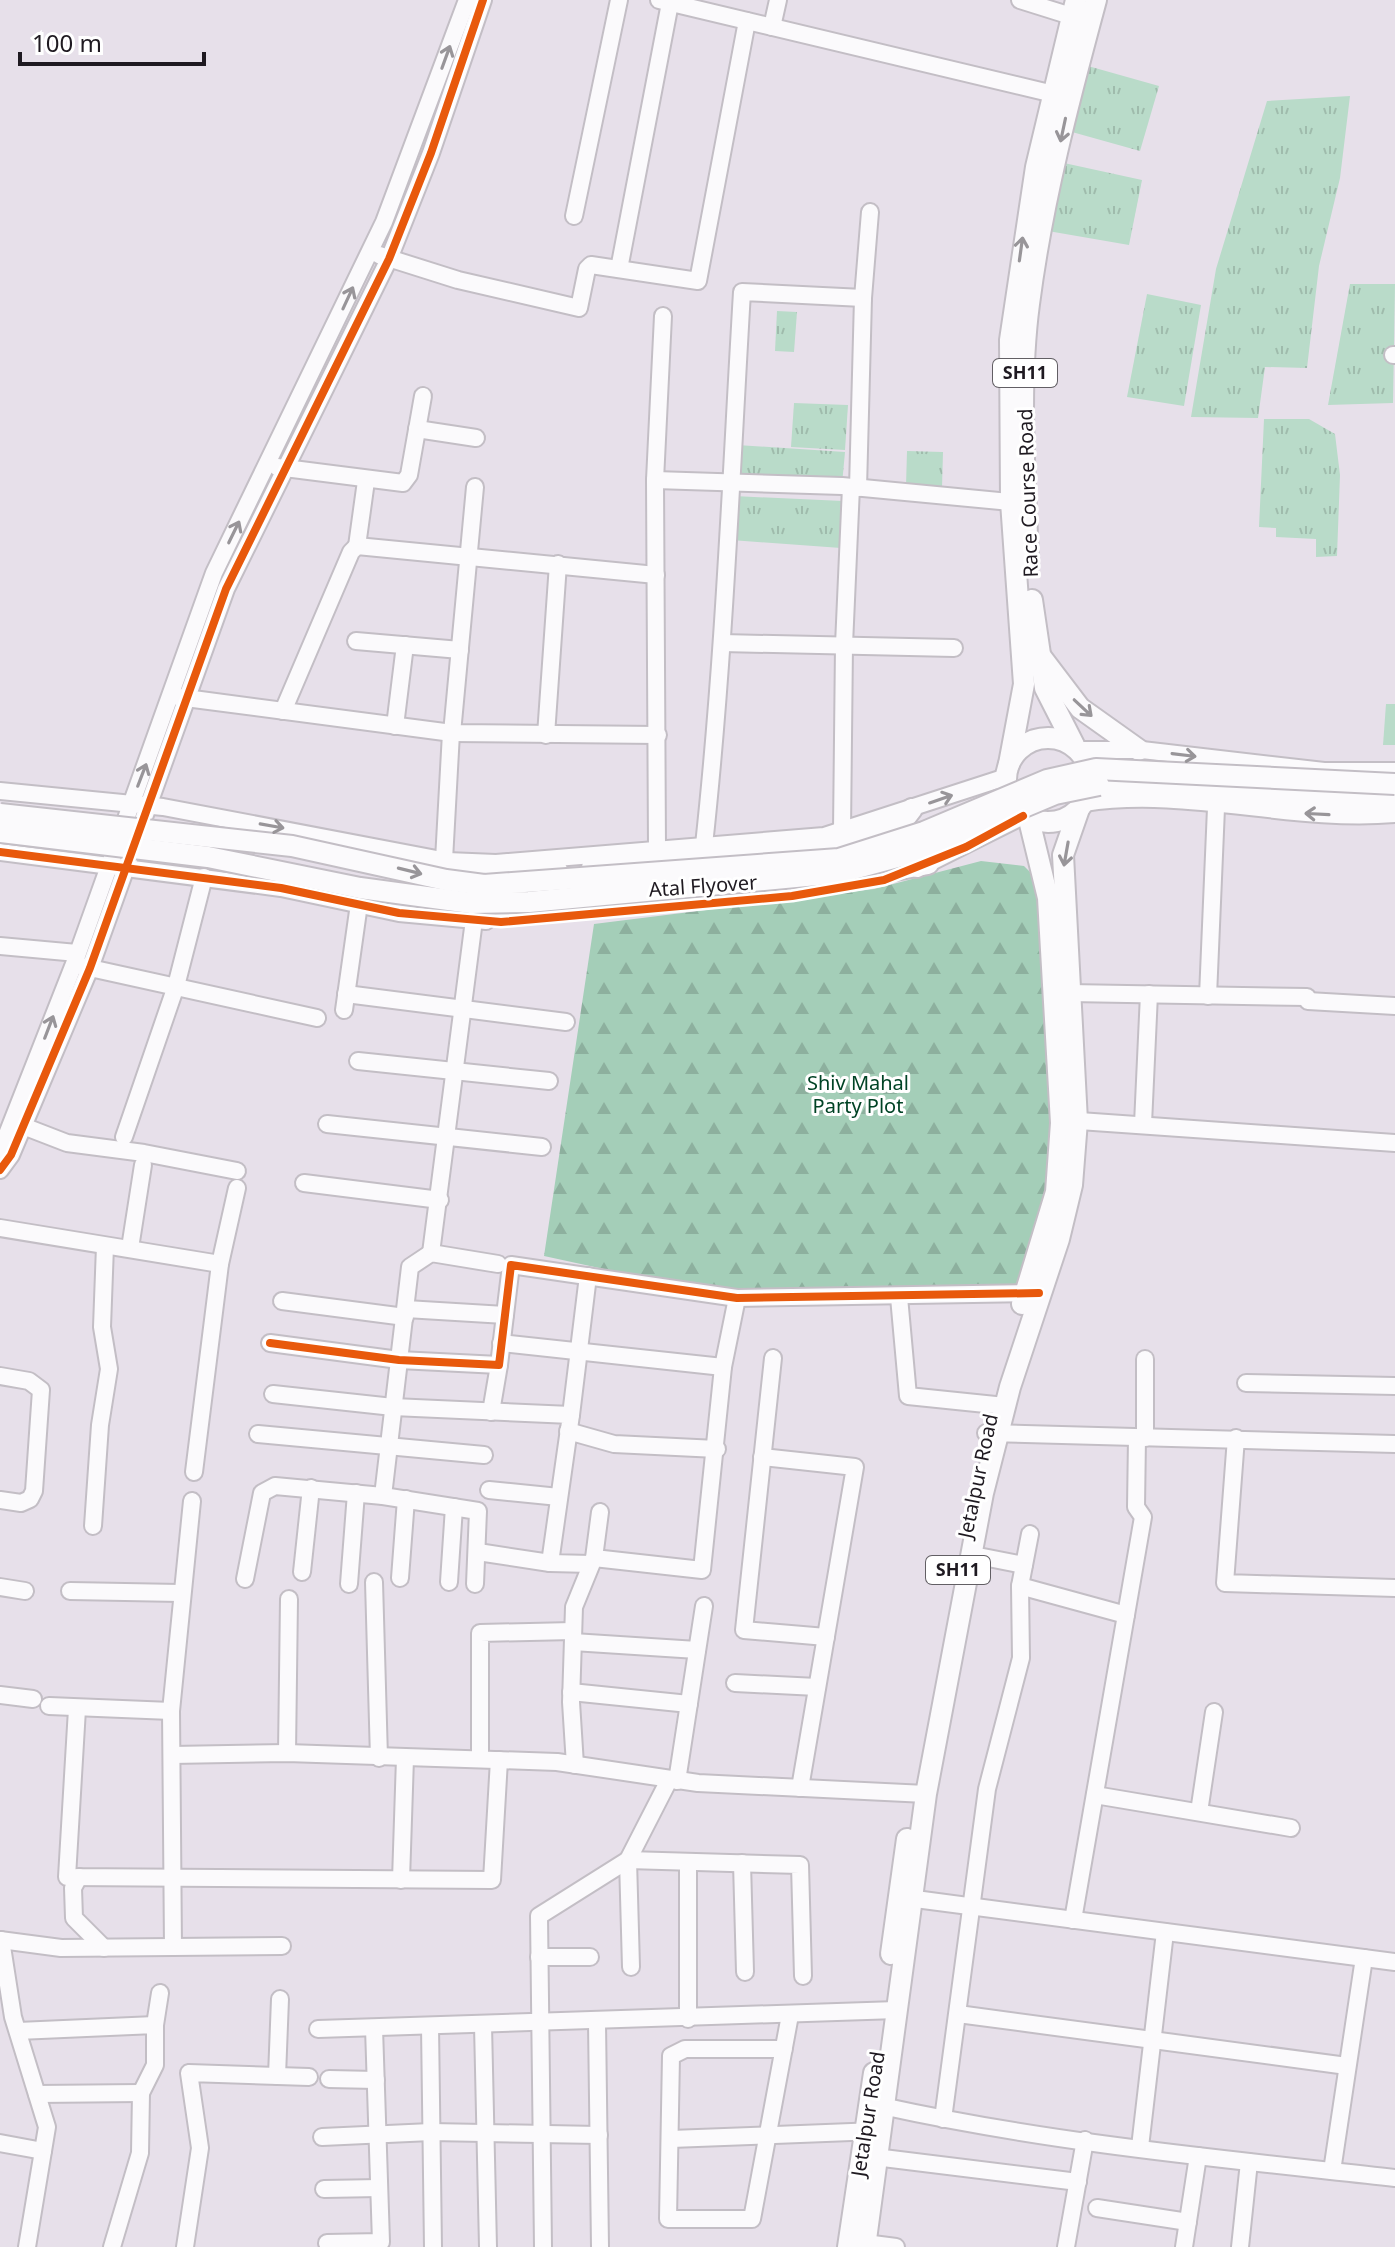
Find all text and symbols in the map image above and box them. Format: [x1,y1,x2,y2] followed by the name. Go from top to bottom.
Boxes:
[20,16,204,66] scale bar
[32,26,102,59] text: 100 m
[439,45,454,70] one-way arrow
[1055,117,1070,142] one-way arrow
[1014,236,1029,262] one-way arrow
[341,287,356,311] one-way arrow
[993,359,1057,387] road number: SH11
[1011,408,1044,578] street label: Race Course Road
[227,520,242,544] one-way arrow
[1073,699,1093,717] one-way arrow
[1170,747,1197,762] one-way arrow
[136,763,150,788] one-way arrow
[929,791,954,806] one-way arrow
[1304,807,1331,822] one-way arrow
[258,820,284,835] one-way arrow
[1057,840,1072,866] one-way arrow
[396,864,422,879] one-way arrow
[648,868,758,903] street label: Atal Flyover
[43,1015,57,1040] one-way arrow
[807,1069,909,1119] park label: Shiv Mahal Party Plot
[951,1411,1004,1543] street label: Jetalpur Road
[926,1556,990,1584] road number: SH11
[844,2049,891,2180] street label: Jetalpur Road

